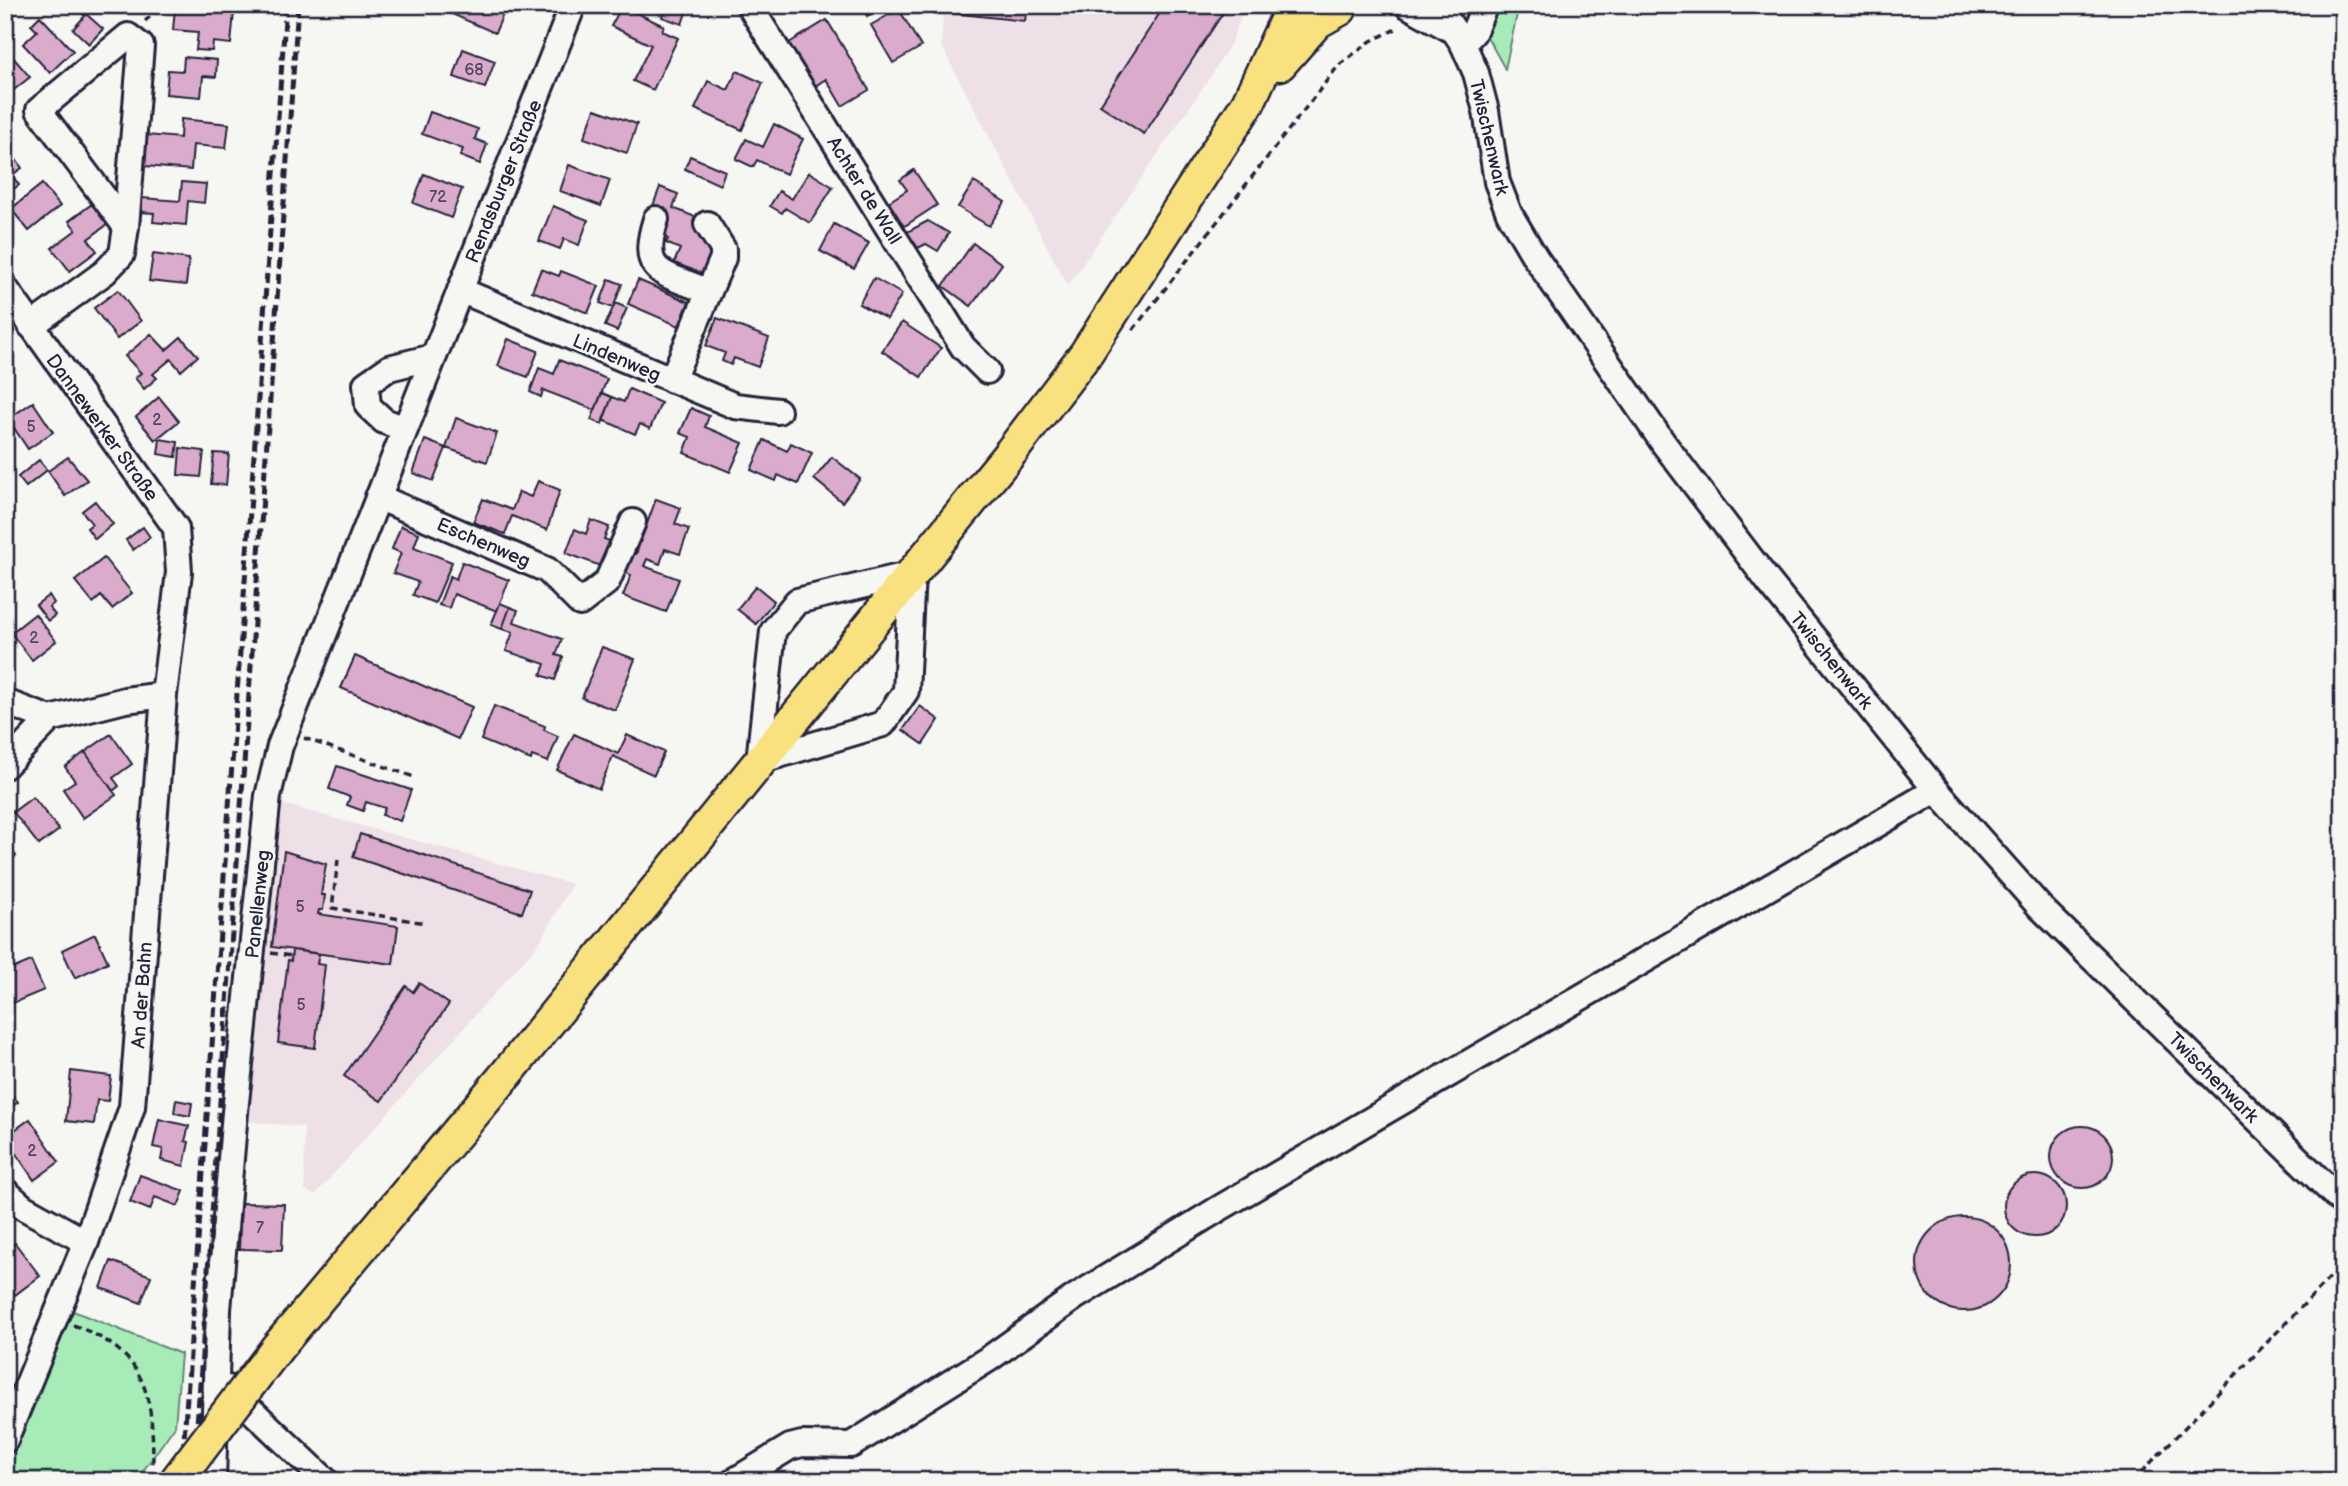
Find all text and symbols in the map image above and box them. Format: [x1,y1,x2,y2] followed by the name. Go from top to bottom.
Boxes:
[464,61,484,80] house number: 68
[1464,77,1513,198] street label: Twischenwark
[461,97,548,266] street label: Rendsburger Straße
[822,133,906,249] street label: Achter de Wall
[429,188,447,207] house number: 72
[569,329,664,387] street label: Lindenweg
[41,350,163,506] street label: Dannewerker Straße
[152,411,162,430] house number: 2
[26,418,36,437] house number: 5
[433,513,534,573] street label: Eschenweg
[1785,608,1877,715] street label: Twischenwark
[29,629,39,648] house number: 2
[241,849,276,960] street label: Panellenweg
[295,898,305,917] house number: 5
[127,941,158,1049] street label: An der Bahn
[296,996,306,1015] house number: 5
[2163,1028,2263,1129] street label: Twischenwark
[27,1142,37,1161] house number: 2
[256,1219,264,1238] house number: 7

